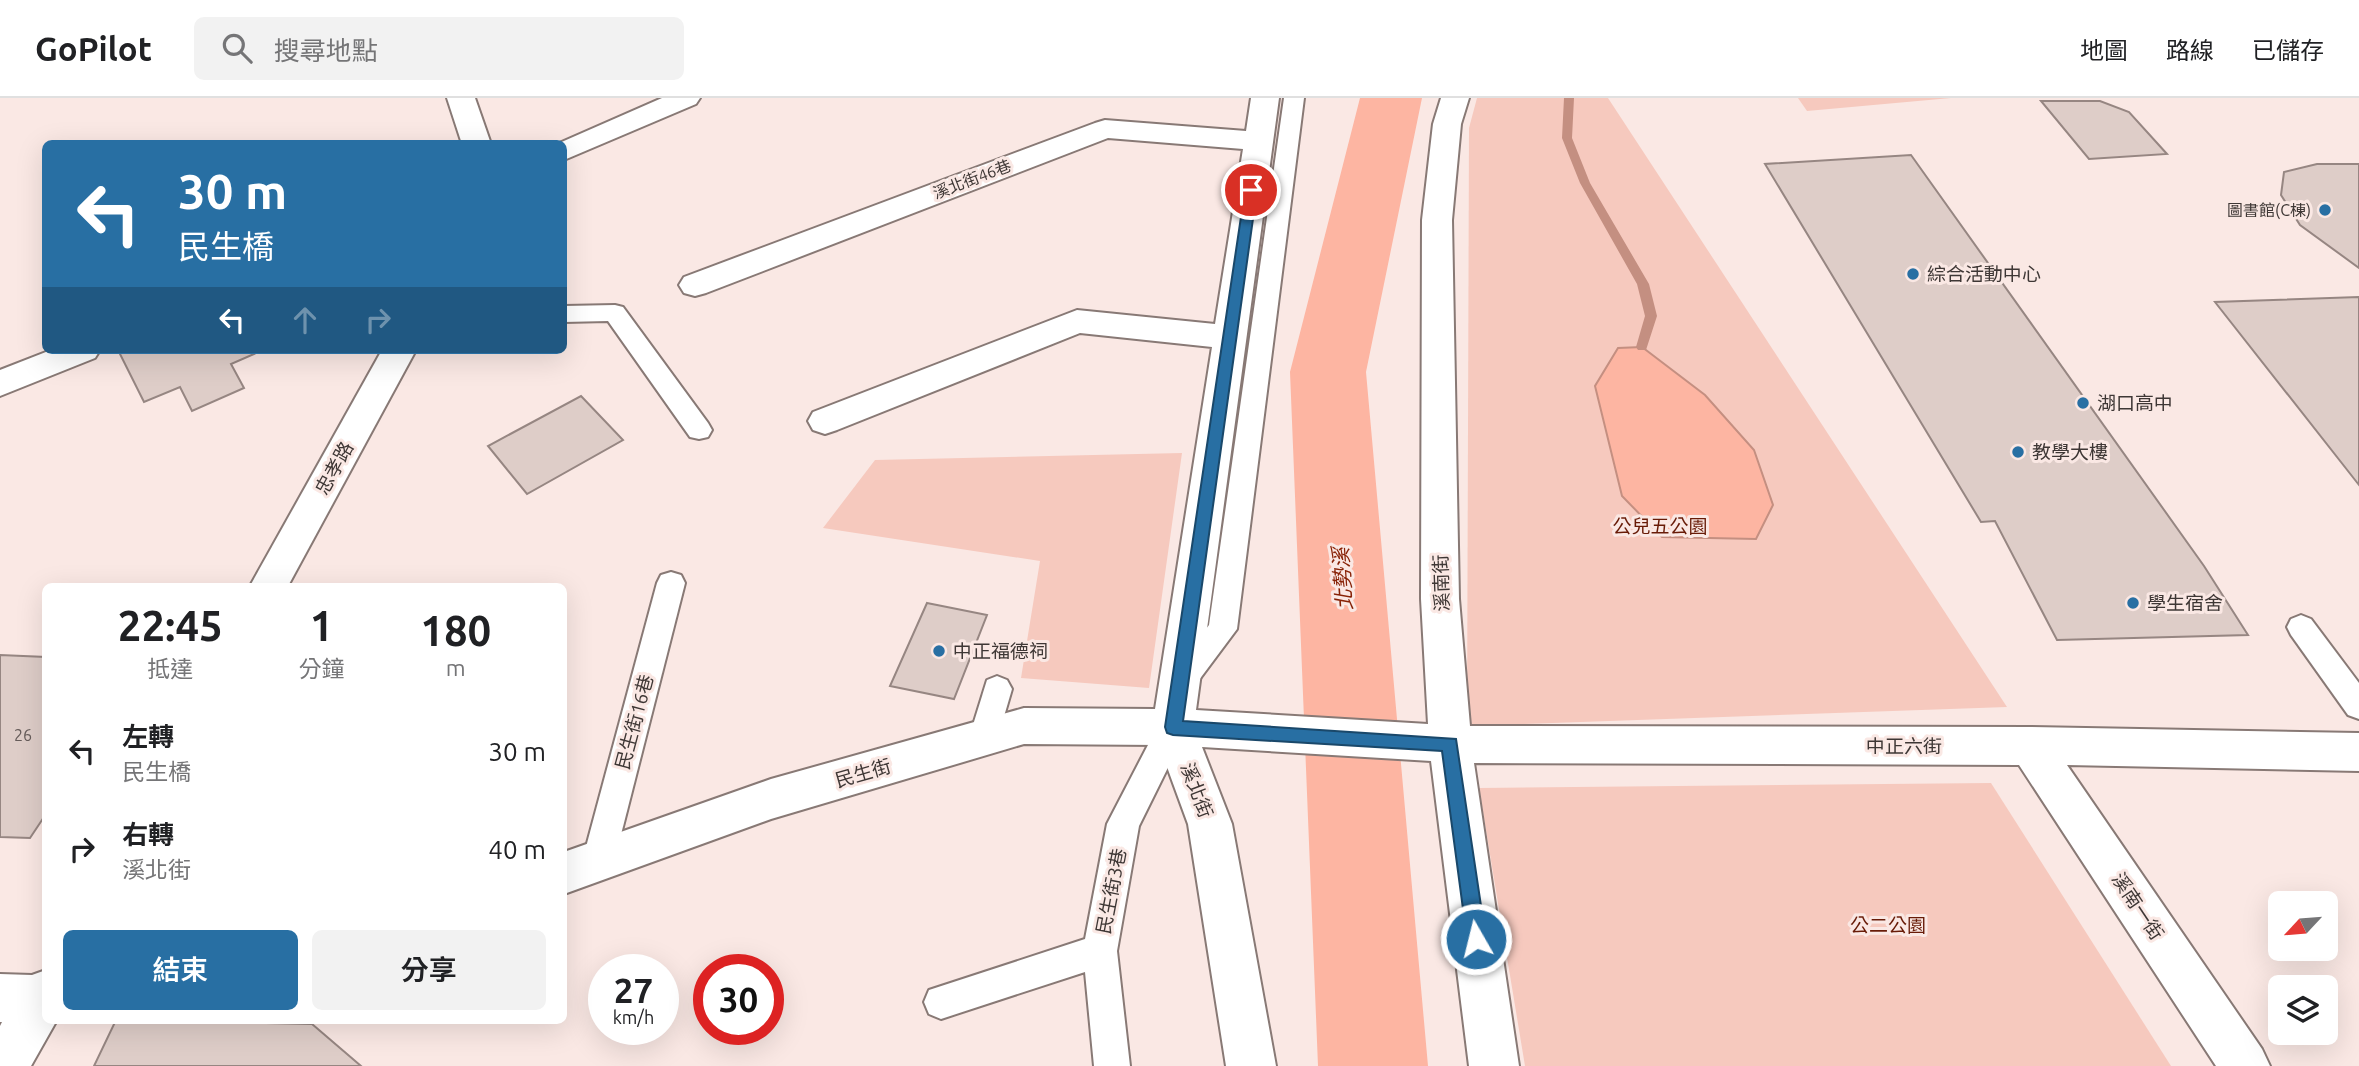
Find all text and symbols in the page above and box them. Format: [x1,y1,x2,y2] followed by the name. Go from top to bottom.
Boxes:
[194,17,684,80] search box
[218,29,256,67] icon: search
[35,30,152,67] text: GoPilot
[274,36,378,65] text: 搜尋地點
[2080,37,2128,64] text: 地圖
[2166,37,2214,64] text: 路線
[2252,37,2324,64] text: 已儲存
[930,156,1014,202] street label: 溪北街46巷
[1221,160,1281,220] pin
[178,163,287,218] text: 30 m
[63,168,154,259] icon: left
[1232,171,1270,209] icon: arrive
[2227,201,2311,220] place label: 圖書館(C棟)
[2317,202,2333,218] marker: 圖書館(C棟)
[178,228,274,264] text: 民生橋
[1927,263,2041,285] place label: 綜合活動中心
[1905,266,1921,282] marker: 綜合活動中心
[213,301,251,339] icon: left
[286,301,324,339] icon: ahead
[359,301,397,339] icon: right
[2097,392,2173,414] place label: 湖口高中
[2075,395,2091,411] marker: 湖口高中
[311,438,357,498] street label: 忠孝路
[2032,441,2108,463] place label: 教學大樓
[2010,444,2026,460] marker: 教學大樓
[1612,515,1708,537] park label: 公兒五公園
[1328,544,1356,611] water label: 北勢溪
[1429,554,1453,612] street label: 溪南街
[2147,592,2223,614] place label: 學生宿舍
[2125,595,2141,611] marker: 學生宿舍
[118,602,223,649] text: 22:45
[310,602,333,649] text: 1
[420,607,491,654] text: 180
[953,640,1048,662] place label: 中正福德祠
[931,643,947,659] marker: 中正福德祠
[446,655,466,680] text: m
[147,656,193,681] text: 抵達
[299,656,345,681] text: 分鐘
[611,672,657,772] street label: 民生街16巷
[122,722,174,751] text: 左轉
[14,726,32,744] house number: 26
[63,732,101,770] icon: left
[1866,735,1942,757] street label: 中正六街
[488,737,546,766] text: 30 m
[833,755,893,791] street label: 民生街
[122,759,191,784] text: 民生橋
[1177,759,1217,821] street label: 溪北街
[122,820,174,849] text: 右轉
[63,830,101,868] icon: right
[488,835,546,864] text: 40 m
[1092,846,1130,936] street label: 民生街3巷
[122,857,191,882] text: 溪北街
[2108,868,2168,944] street label: 溪南一街
[2268,891,2338,961] north arrow
[2268,891,2338,1045] map controls
[1439,902,1513,976] position arrow
[1850,914,1926,936] park label: 公二公園
[63,930,298,1010] button: 結束
[312,930,546,1010] button: 分享
[693,954,784,1045] speed limit sign: 30
[614,970,653,1010] text: 27
[2268,975,2338,1045] button: layers
[613,1007,654,1027] text: km/h

